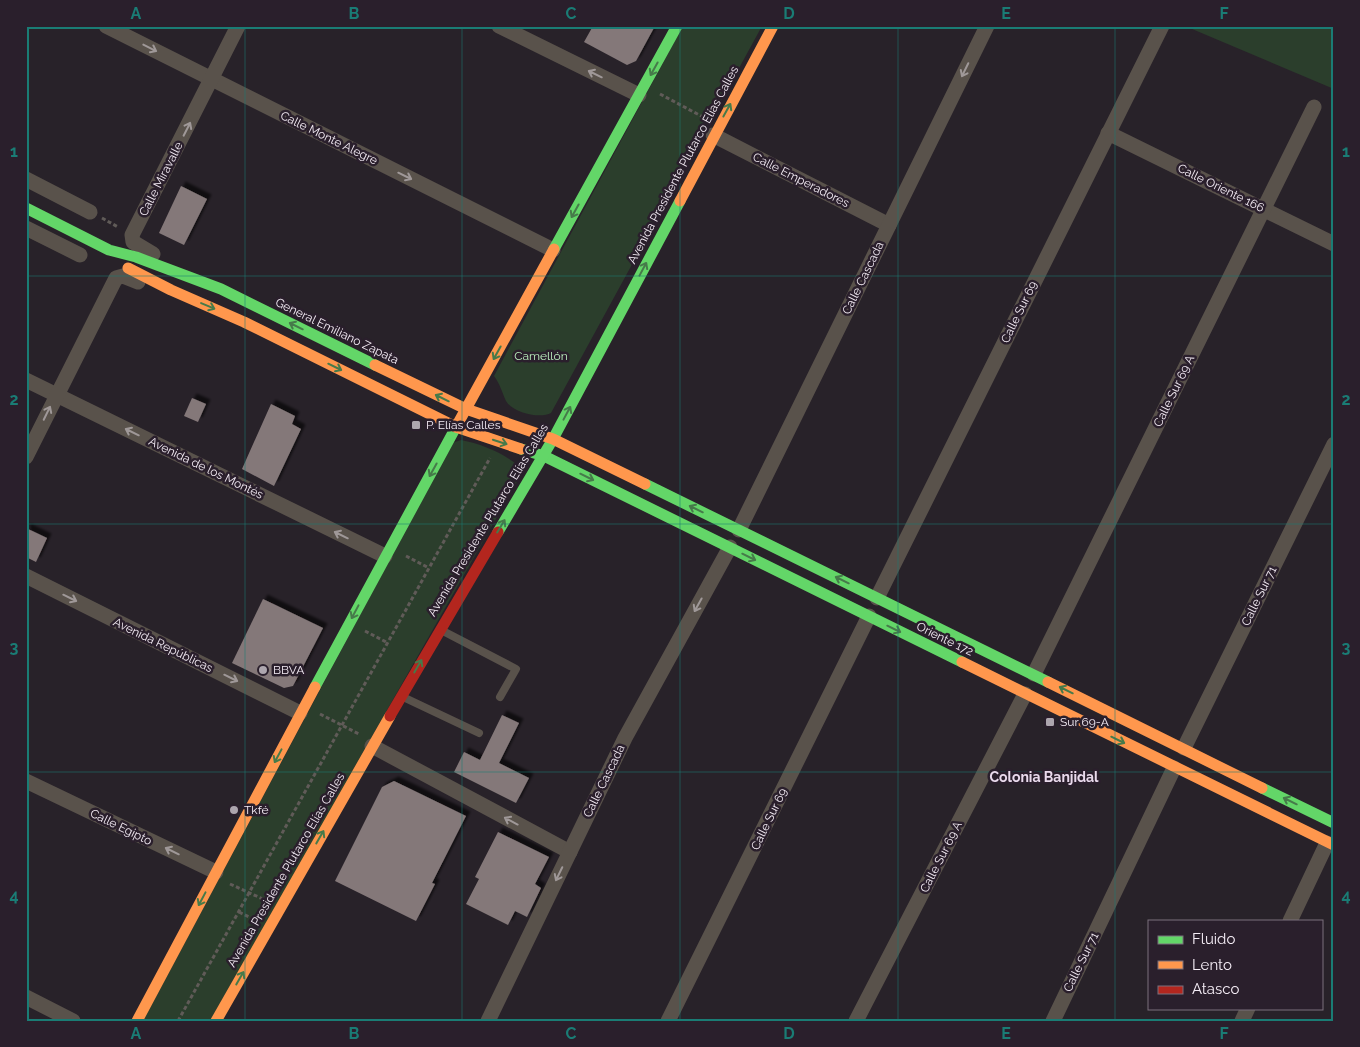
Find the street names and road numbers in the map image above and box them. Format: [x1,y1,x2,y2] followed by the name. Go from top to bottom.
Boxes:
[625,64,741,266] street label: Avenida Presidente Plutarco Elías Calles
[278,108,380,168] street label: Calle Monte Alegre
[136,140,186,218] street label: Calle Miravalle
[750,150,852,210] street label: Calle Emperadores
[1175,161,1267,215] street label: Calle Oriente 166
[839,239,887,317] street label: Calle Cascada
[998,279,1040,345] street label: Calle Sur 69
[273,295,401,367] street label: General Emiliano Zapata
[1151,353,1197,429] street label: Calle Sur 69 A
[425,421,551,619] street label: Avenida Presidente Plutarco Elías Calles
[146,434,266,502] street label: Avenida de los Montés
[1239,564,1279,628] street label: Calle Sur 71
[111,615,215,675] street label: Avenida Repúblicas
[914,619,976,659] street label: Oriente 172
[580,742,628,820] street label: Calle Cascada
[224,770,348,970] street label: Avenida Presidente Plutarco Elías Calles
[748,786,790,852] street label: Calle Sur 69
[88,806,154,848] street label: Calle Egipto
[917,819,965,895] street label: Calle Sur 69 A
[1061,930,1101,994] street label: Calle Sur 71

